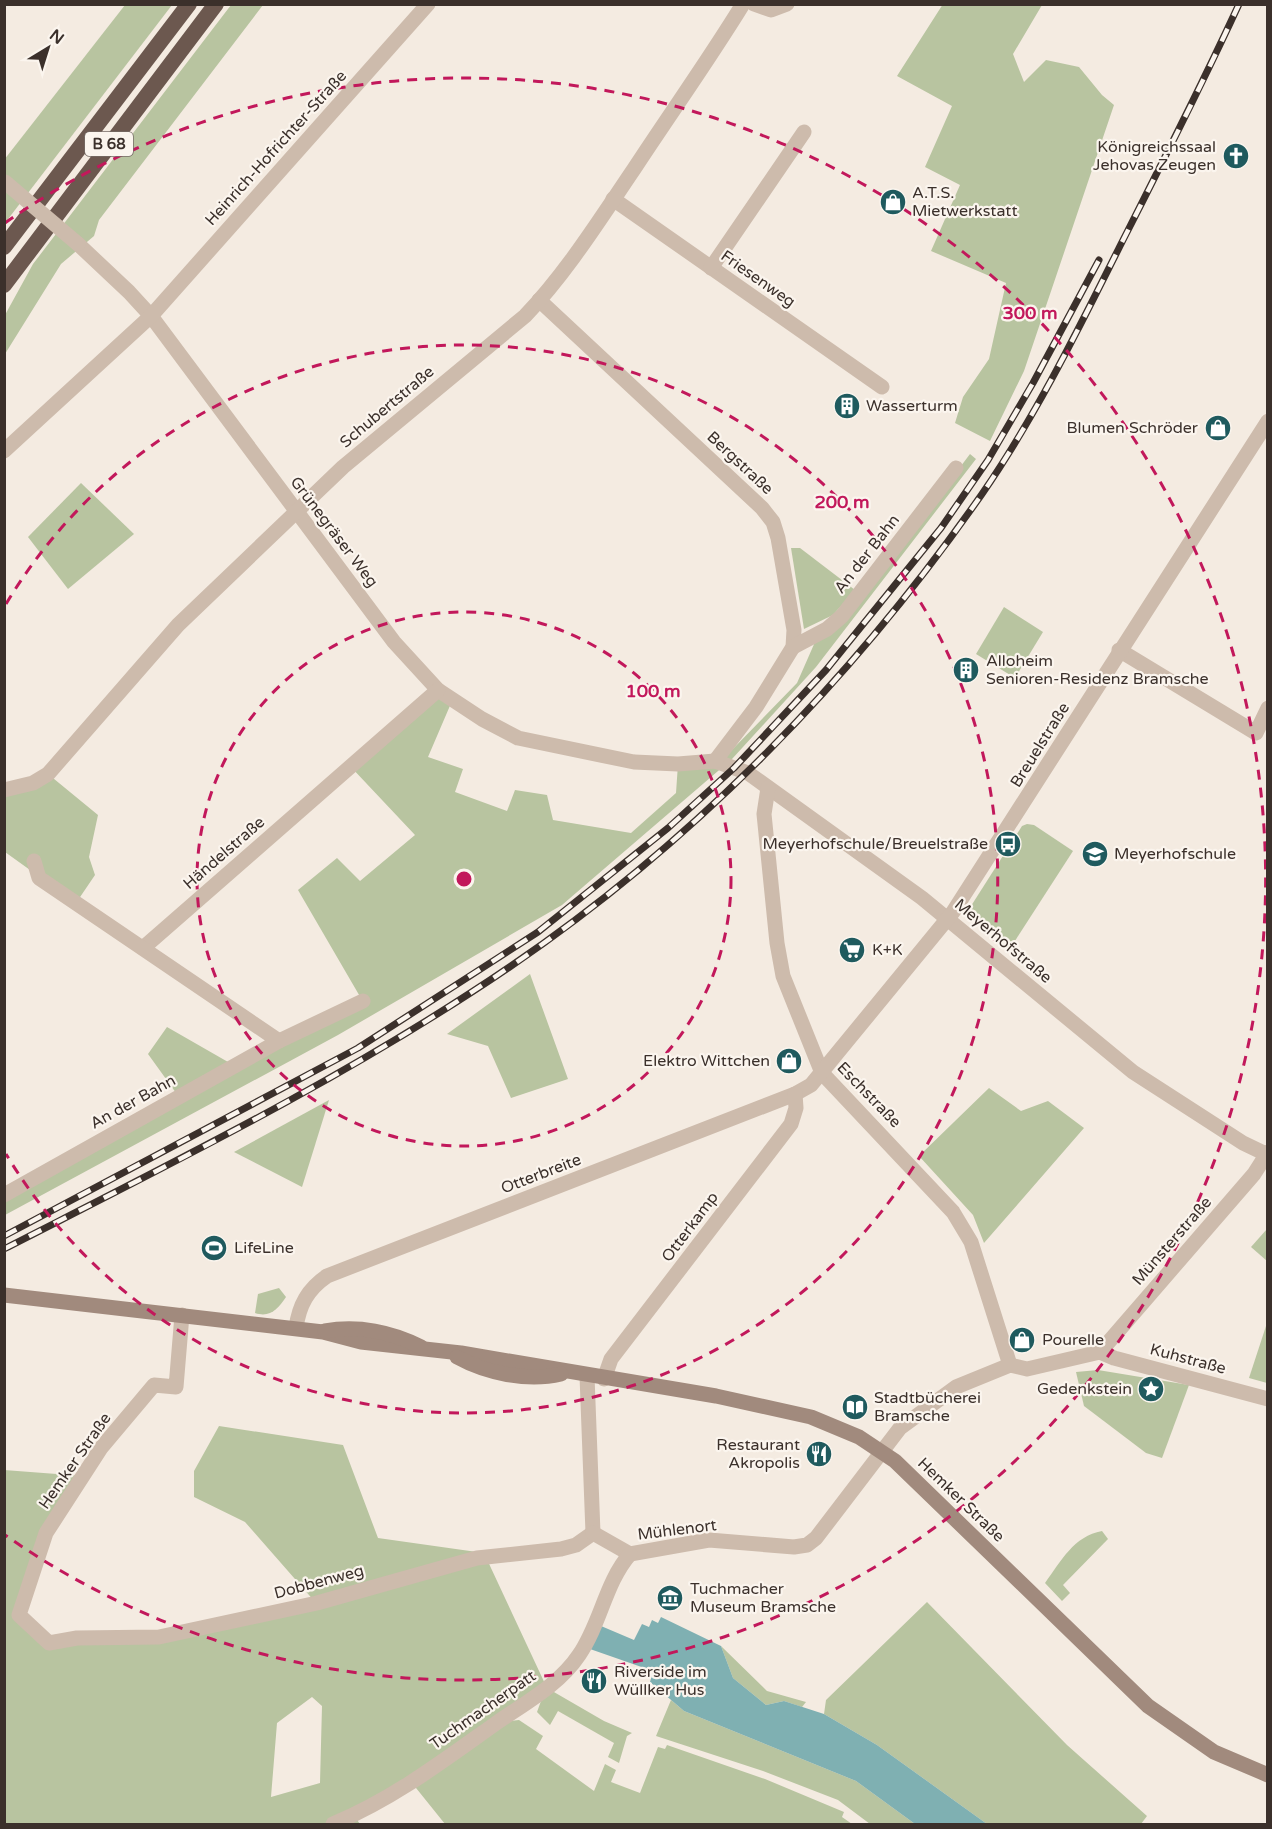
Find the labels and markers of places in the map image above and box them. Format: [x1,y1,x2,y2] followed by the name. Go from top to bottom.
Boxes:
[1093,137,1216,175] place label: Königreichssaal Jehovas Zeugen
[1221,141,1251,171] church icon: Königreichssaal Jehovas Zeugen
[912,183,1018,221] place label: A.T.S. Mietwerkstatt
[878,187,908,217] shop icon: A.T.S. Mietwerkstatt
[832,391,862,421] building icon: Wasserturm
[866,396,958,416] place label: Wasserturm
[1203,413,1233,443] shop icon: Blumen Schröder
[1067,418,1199,438] place label: Blumen Schröder
[986,651,1209,689] place label: Alloheim Senioren-Residenz Bramsche
[951,655,981,685] building icon: Alloheim Senioren-Residenz Bramsche
[993,829,1023,859] bus stop icon: Meyerhofschule/Breuelstraße
[763,834,988,854] place label: Meyerhofschule/Breuelstraße
[1080,839,1110,869] school or university icon: Meyerhofschule
[1114,844,1236,864] place label: Meyerhofschule
[454,869,474,889] centre of rings
[837,935,867,965] supermarket icon: K+K
[872,940,903,960] place label: K+K
[774,1046,804,1076] shop icon: Elektro Wittchen
[643,1051,770,1071] place label: Elektro Wittchen
[199,1233,229,1263] sports icon: LifeLine
[234,1238,294,1258] place label: LifeLine
[1007,1325,1037,1355] shop icon: Pourelle
[1042,1330,1104,1350] place label: Pourelle
[1136,1374,1166,1404] place icon: Gedenkstein
[1037,1379,1132,1399] place label: Gedenkstein
[874,1388,981,1426] place label: Stadtbücherei Bramsche
[840,1392,870,1422] library icon: Stadtbücherei Bramsche
[716,1435,800,1473] place label: Restaurant Akropolis
[804,1439,834,1469] restaurant icon: Restaurant Akropolis
[690,1579,836,1617] place label: Tuchmacher Museum Bramsche
[655,1583,685,1613] museum icon: Tuchmacher Museum Bramsche
[614,1662,707,1700] place label: Riverside im Wüllker Hus
[579,1666,609,1696] restaurant icon: Riverside im Wüllker Hus

